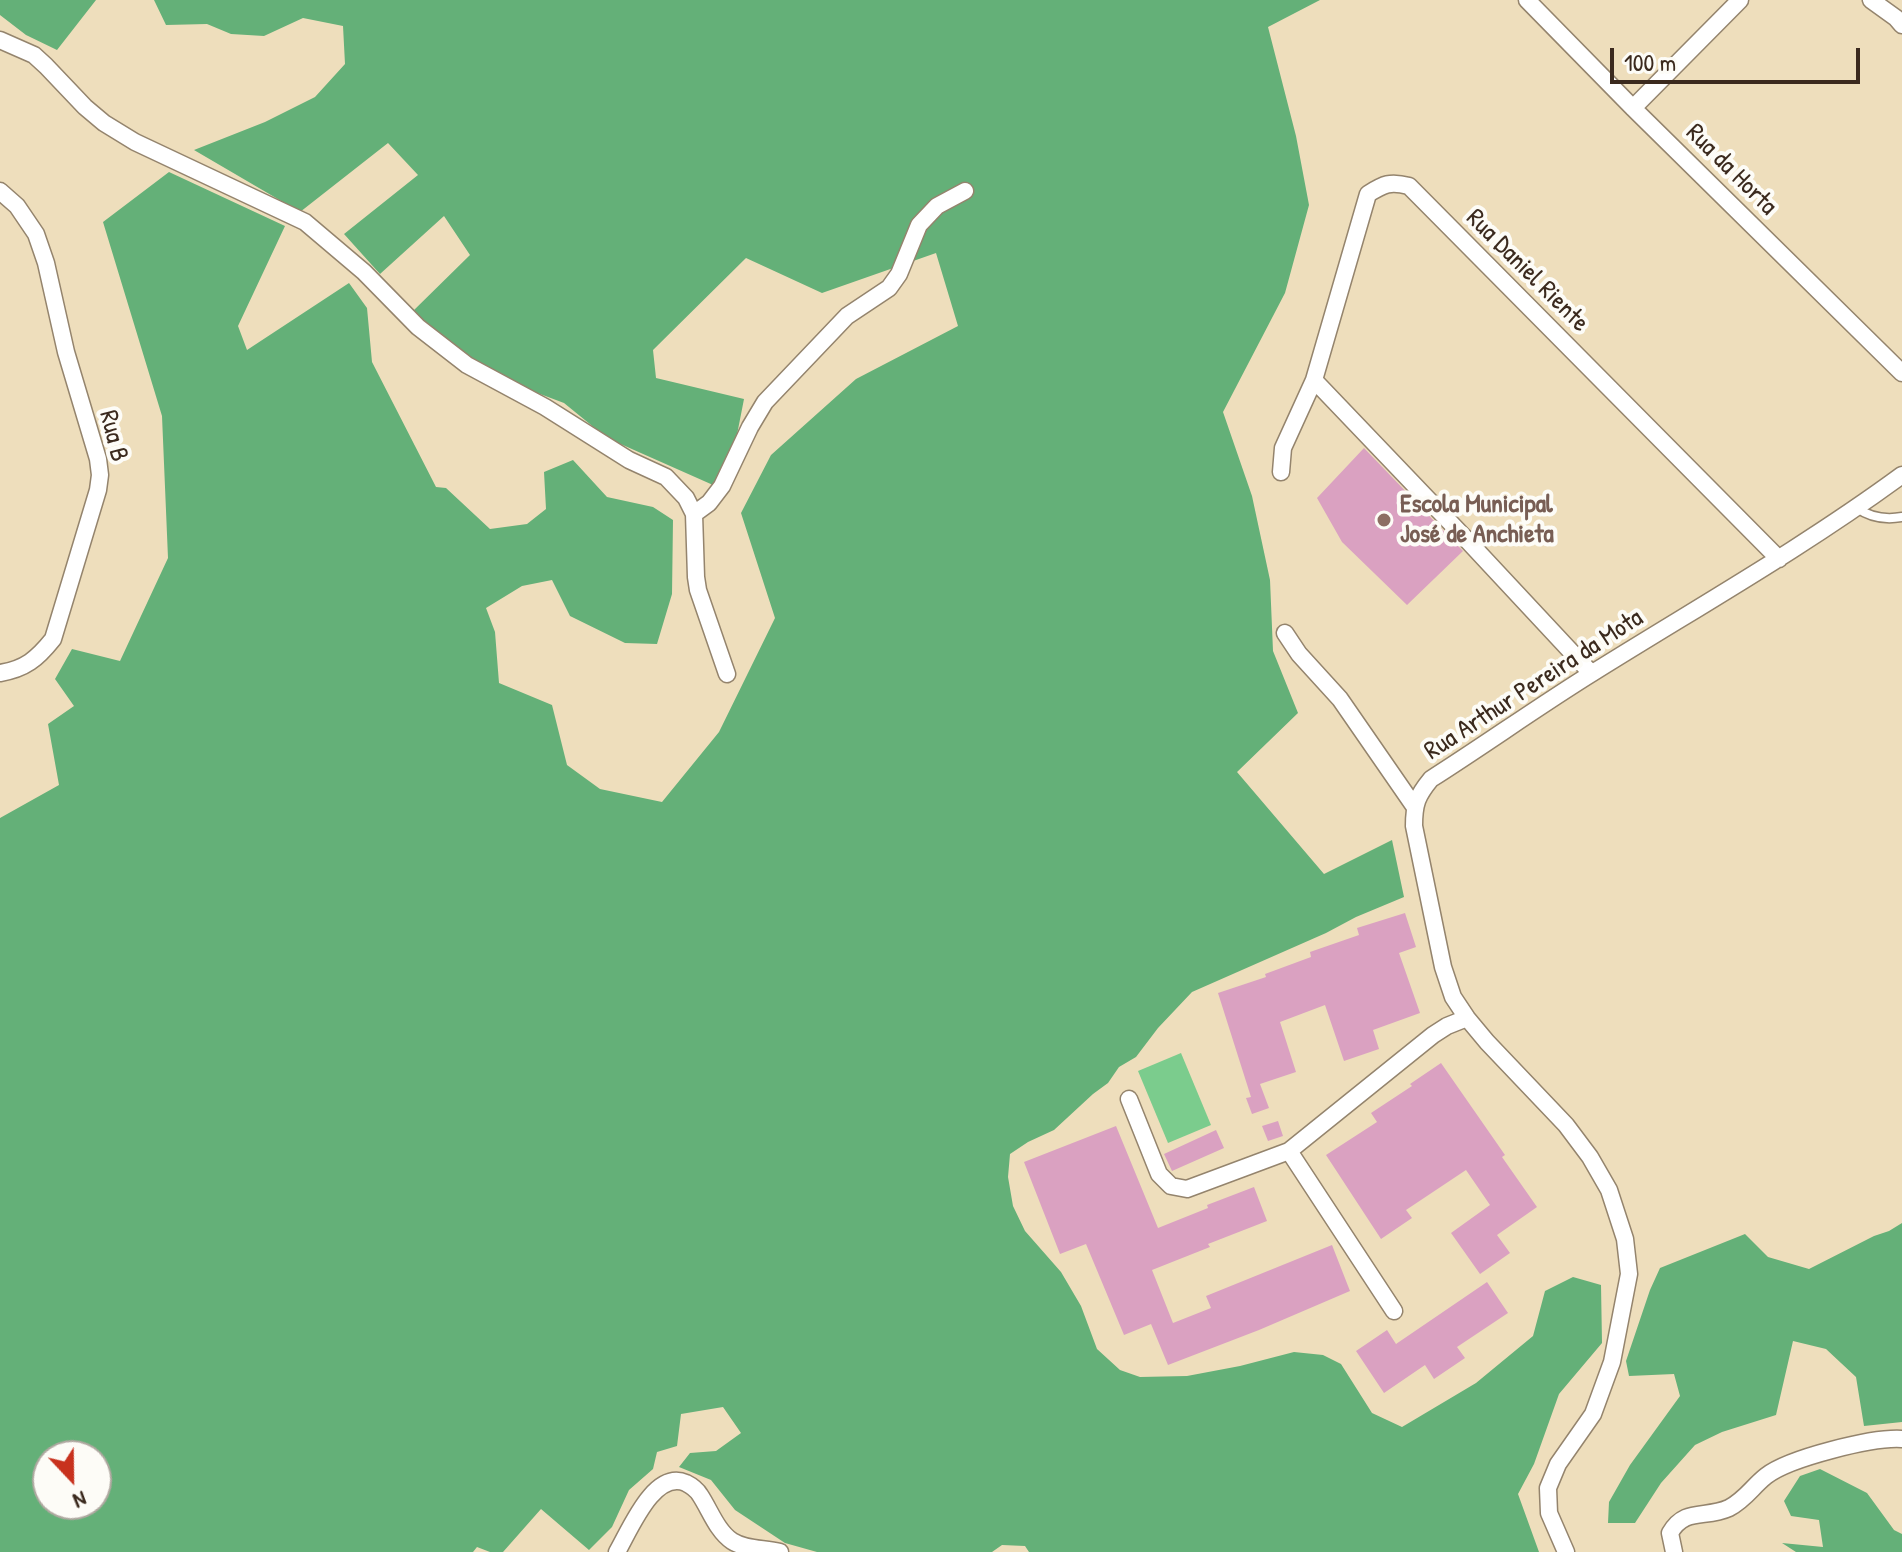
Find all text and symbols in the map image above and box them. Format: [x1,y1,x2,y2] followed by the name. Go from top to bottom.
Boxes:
[1614,32,1864,82] scale bar
[1624,46,1676,78] text: 100 m
[1679,118,1783,222] street label: Rua da Horta
[1459,203,1595,339] street label: Rua Daniel Riente
[92,407,134,465] street label: Rua B
[1400,489,1554,550] place label: Escola Municipal José de Anchieta
[1375,511,1393,529] marker: Escola Municipal José de Anchieta
[1419,603,1649,767] street label: Rua Arthur Pereira da Mota
[32,1440,112,1520] north arrow
[69,1484,91,1517] text: N

